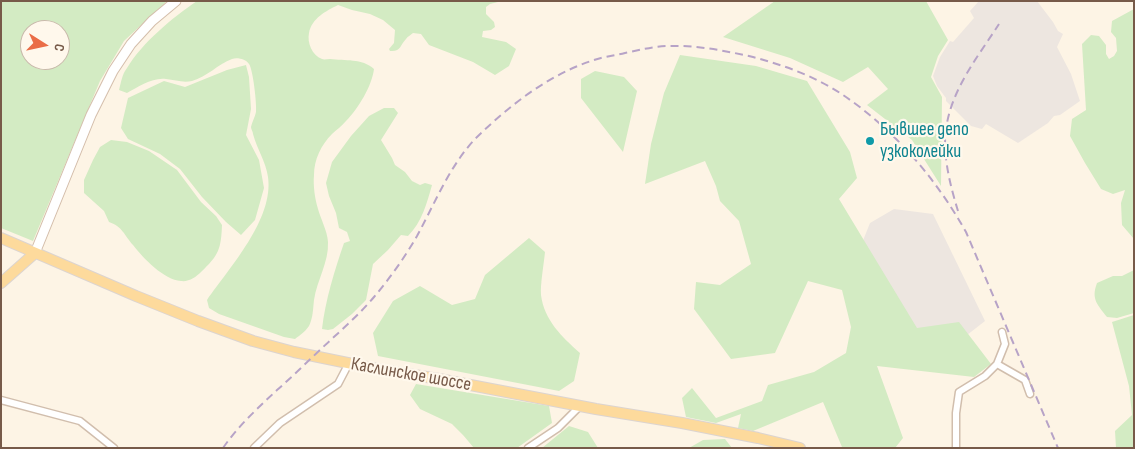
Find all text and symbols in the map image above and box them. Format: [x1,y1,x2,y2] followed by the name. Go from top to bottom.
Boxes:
[20,20,70,70] north arrow
[50,43,68,53] text: С
[880,119,969,163] place label: Бывшее депо узкоколейки
[864,135,876,147] marker: Бывшее депо узкоколейки
[349,353,473,397] street label: Каслинское шоссе

